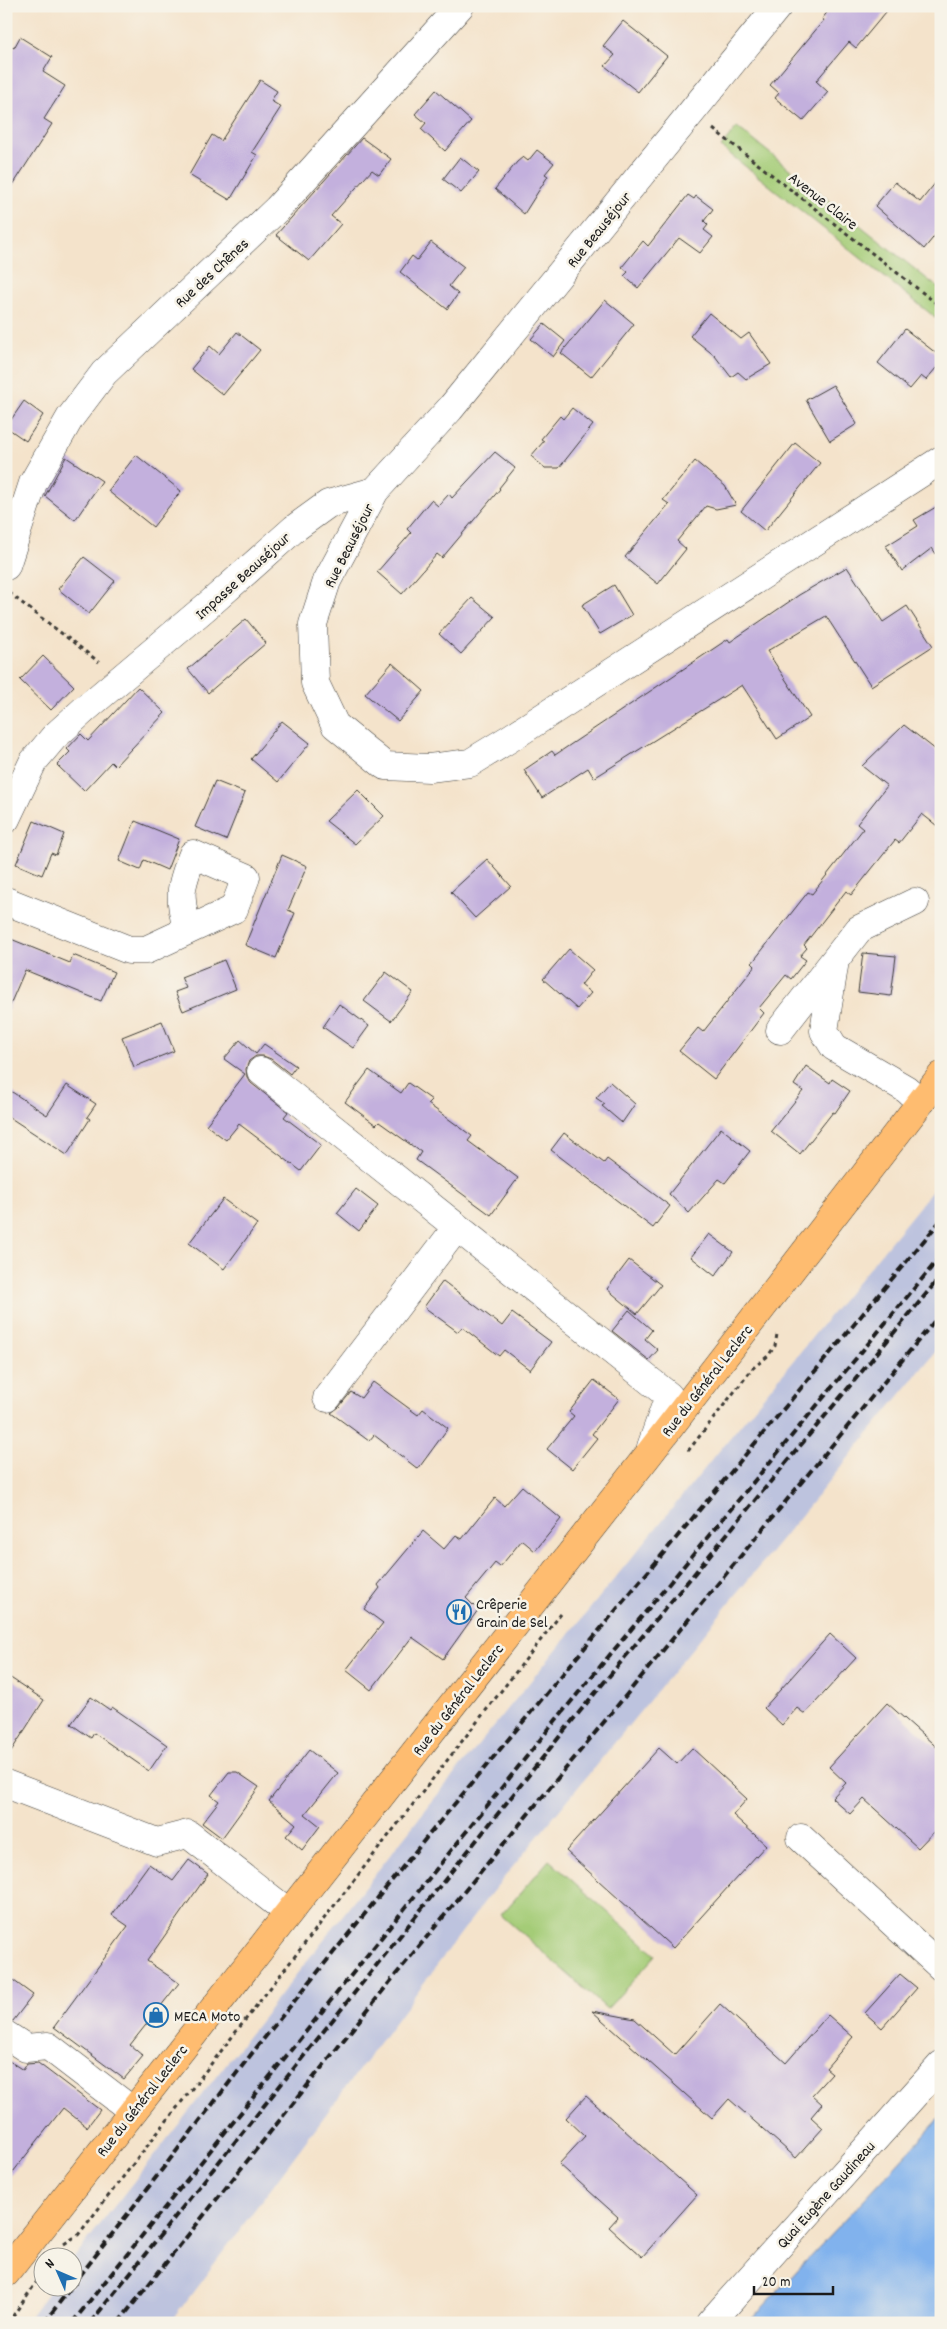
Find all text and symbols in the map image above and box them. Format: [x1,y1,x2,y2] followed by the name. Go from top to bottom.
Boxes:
[783,167,862,236] street label: Avenue Claire
[562,187,638,274] street label: Rue Beauséjour
[171,233,255,314] street label: Rue des Chênes
[319,500,381,592] street label: Rue Beauséjour
[191,528,297,626] street label: Impasse Beauséjour
[657,1321,759,1443] street label: Rue du Général Leclerc
[476,1594,548,1635] place label: Crêperie Grain de Sel
[446,1599,472,1625] restaurant icon: Crêperie Grain de Sel
[408,1640,510,1762] street label: Rue du Général Leclerc
[143,2002,169,2028] shop icon: MECA Moto
[174,2006,240,2029] place label: MECA Moto
[92,2041,194,2163] street label: Rue du Général Leclerc
[772,2137,882,2255] street label: Quai Eugène Gaudineau
[32,2246,82,2296] north arrow
[41,2255,60,2274] text: N
[754,2264,833,2296] scale bar
[762,2272,790,2294] text: 20 m

